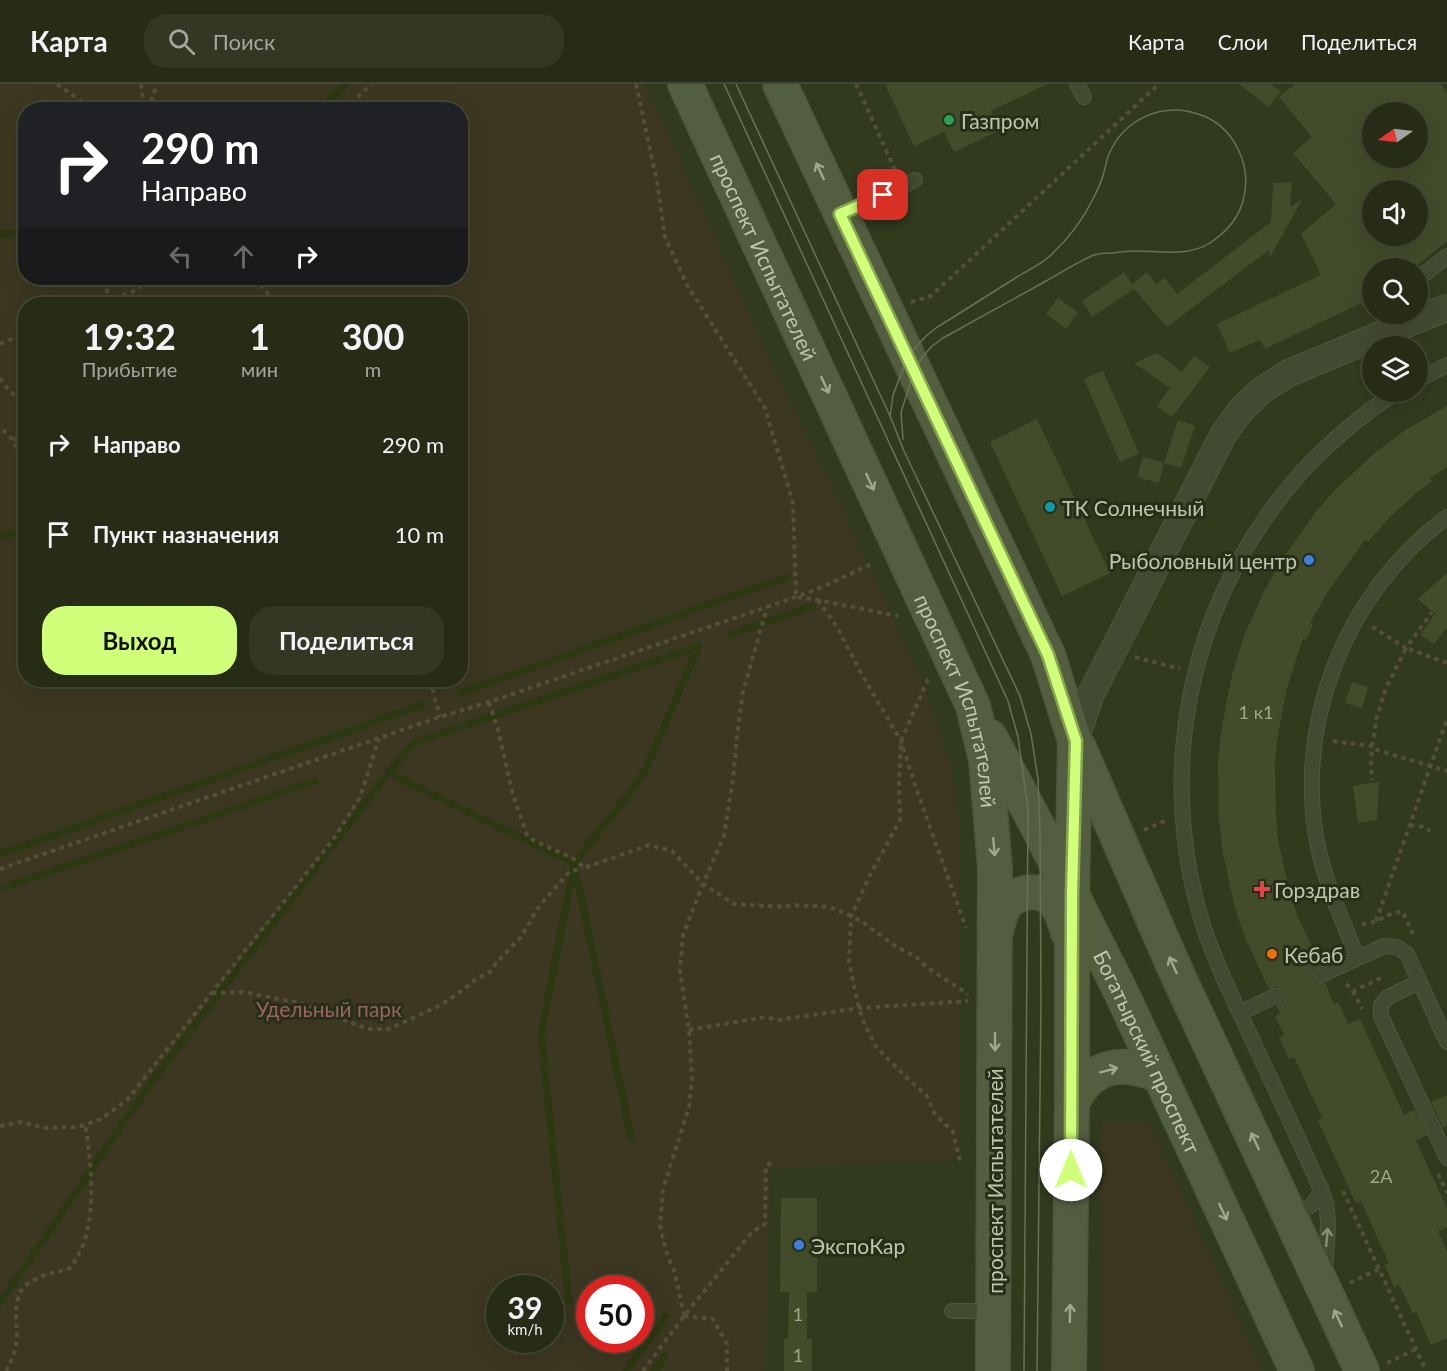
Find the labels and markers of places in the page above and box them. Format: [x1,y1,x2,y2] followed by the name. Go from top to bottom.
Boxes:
[961,108,1039,133] place label: Газпром
[942,113,956,127] marker: Газпром
[857,169,908,220] pin
[1062,495,1204,520] place label: ТК Солнечный
[1043,500,1057,514] marker: ТК Солнечный
[1109,548,1297,573] place label: Рыболовный центр
[1302,553,1316,567] marker: Рыболовный центр
[1274,877,1360,902] place label: Горздрав
[1255,882,1269,896] marker: Горздрав
[1284,942,1343,967] place label: Кебаб
[1265,947,1279,961] marker: Кебаб
[811,1233,905,1258] place label: ЭкспоКар
[792,1238,806,1252] marker: ЭкспоКар

